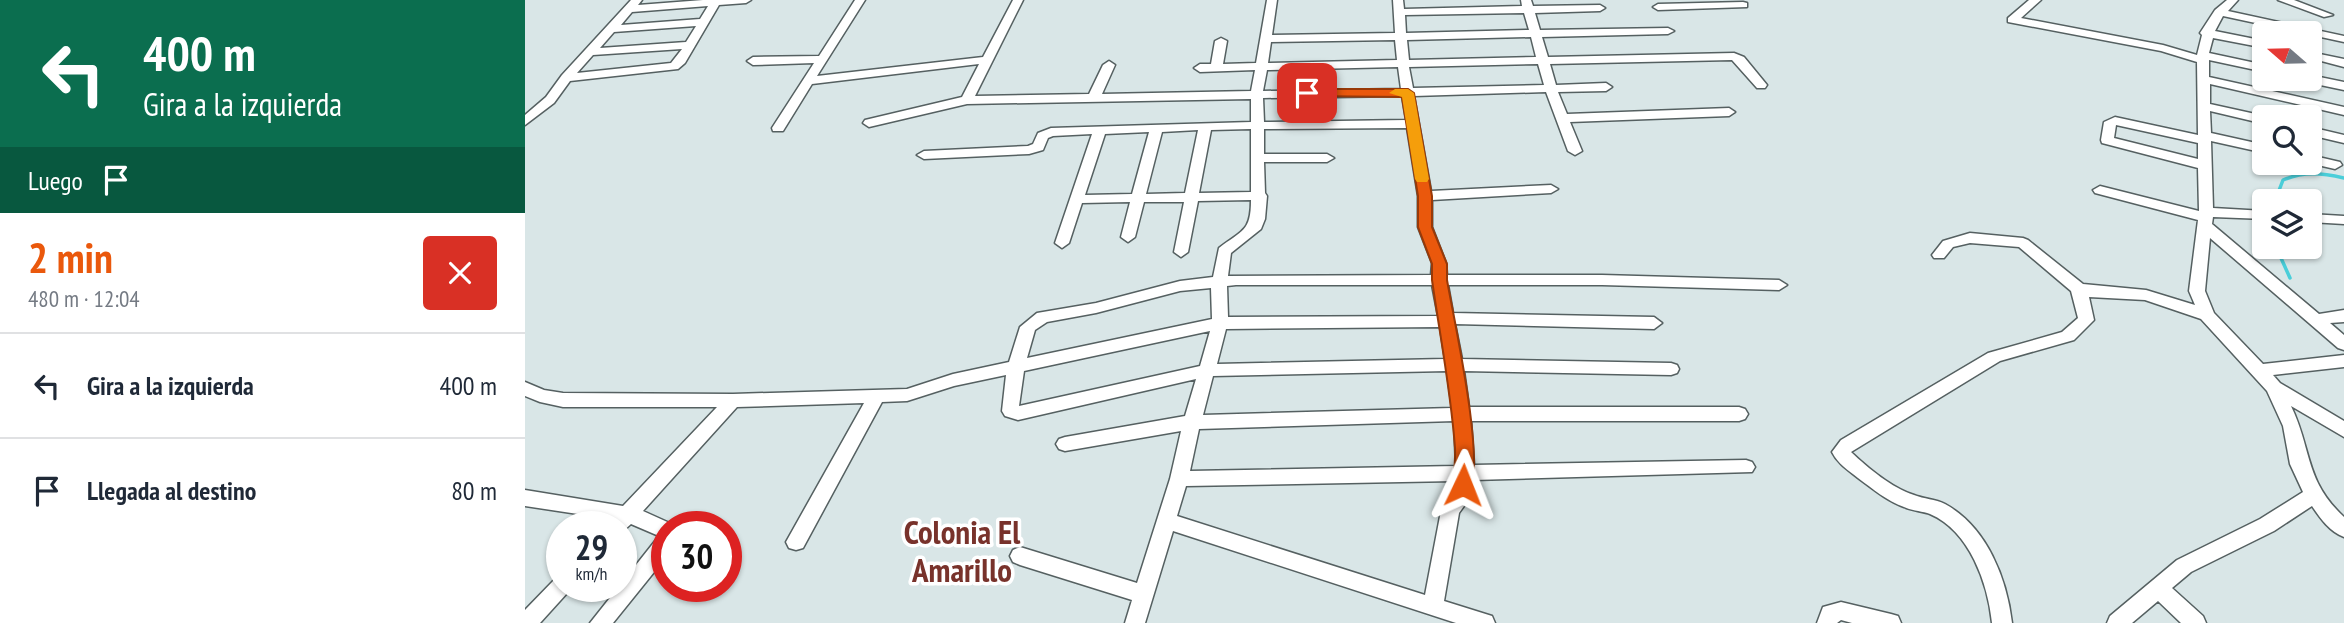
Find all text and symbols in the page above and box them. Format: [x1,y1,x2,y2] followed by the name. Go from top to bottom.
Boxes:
[143,21,256,85] text: 400 m
[2252,21,2322,91] north arrow
[2252,21,2322,259] map controls
[28,28,119,119] icon: left
[1277,63,1337,123] pin
[1288,74,1326,112] icon: arrive
[143,83,342,125] text: Gira a la izquierda
[2252,105,2322,175] button: search
[97,161,135,199] icon: arrive
[28,164,83,197] text: Luego
[2252,189,2322,259] button: layers
[28,230,113,285] text: 2 min
[423,236,497,310] button: close
[28,284,140,313] text: 480 m · 12:04
[28,367,66,405] icon: left
[87,369,254,402] text: Gira a la izquierda
[439,369,497,402] text: 400 m
[1426,448,1500,522] position arrow
[28,472,66,510] icon: arrive
[87,474,256,507] text: Llegada al destino
[451,474,497,507] text: 80 m
[904,510,1021,591] district label: Colonia El Amarillo
[651,511,742,602] speed limit sign: 30
[575,524,608,570] text: 29
[576,562,607,585] text: km/h

